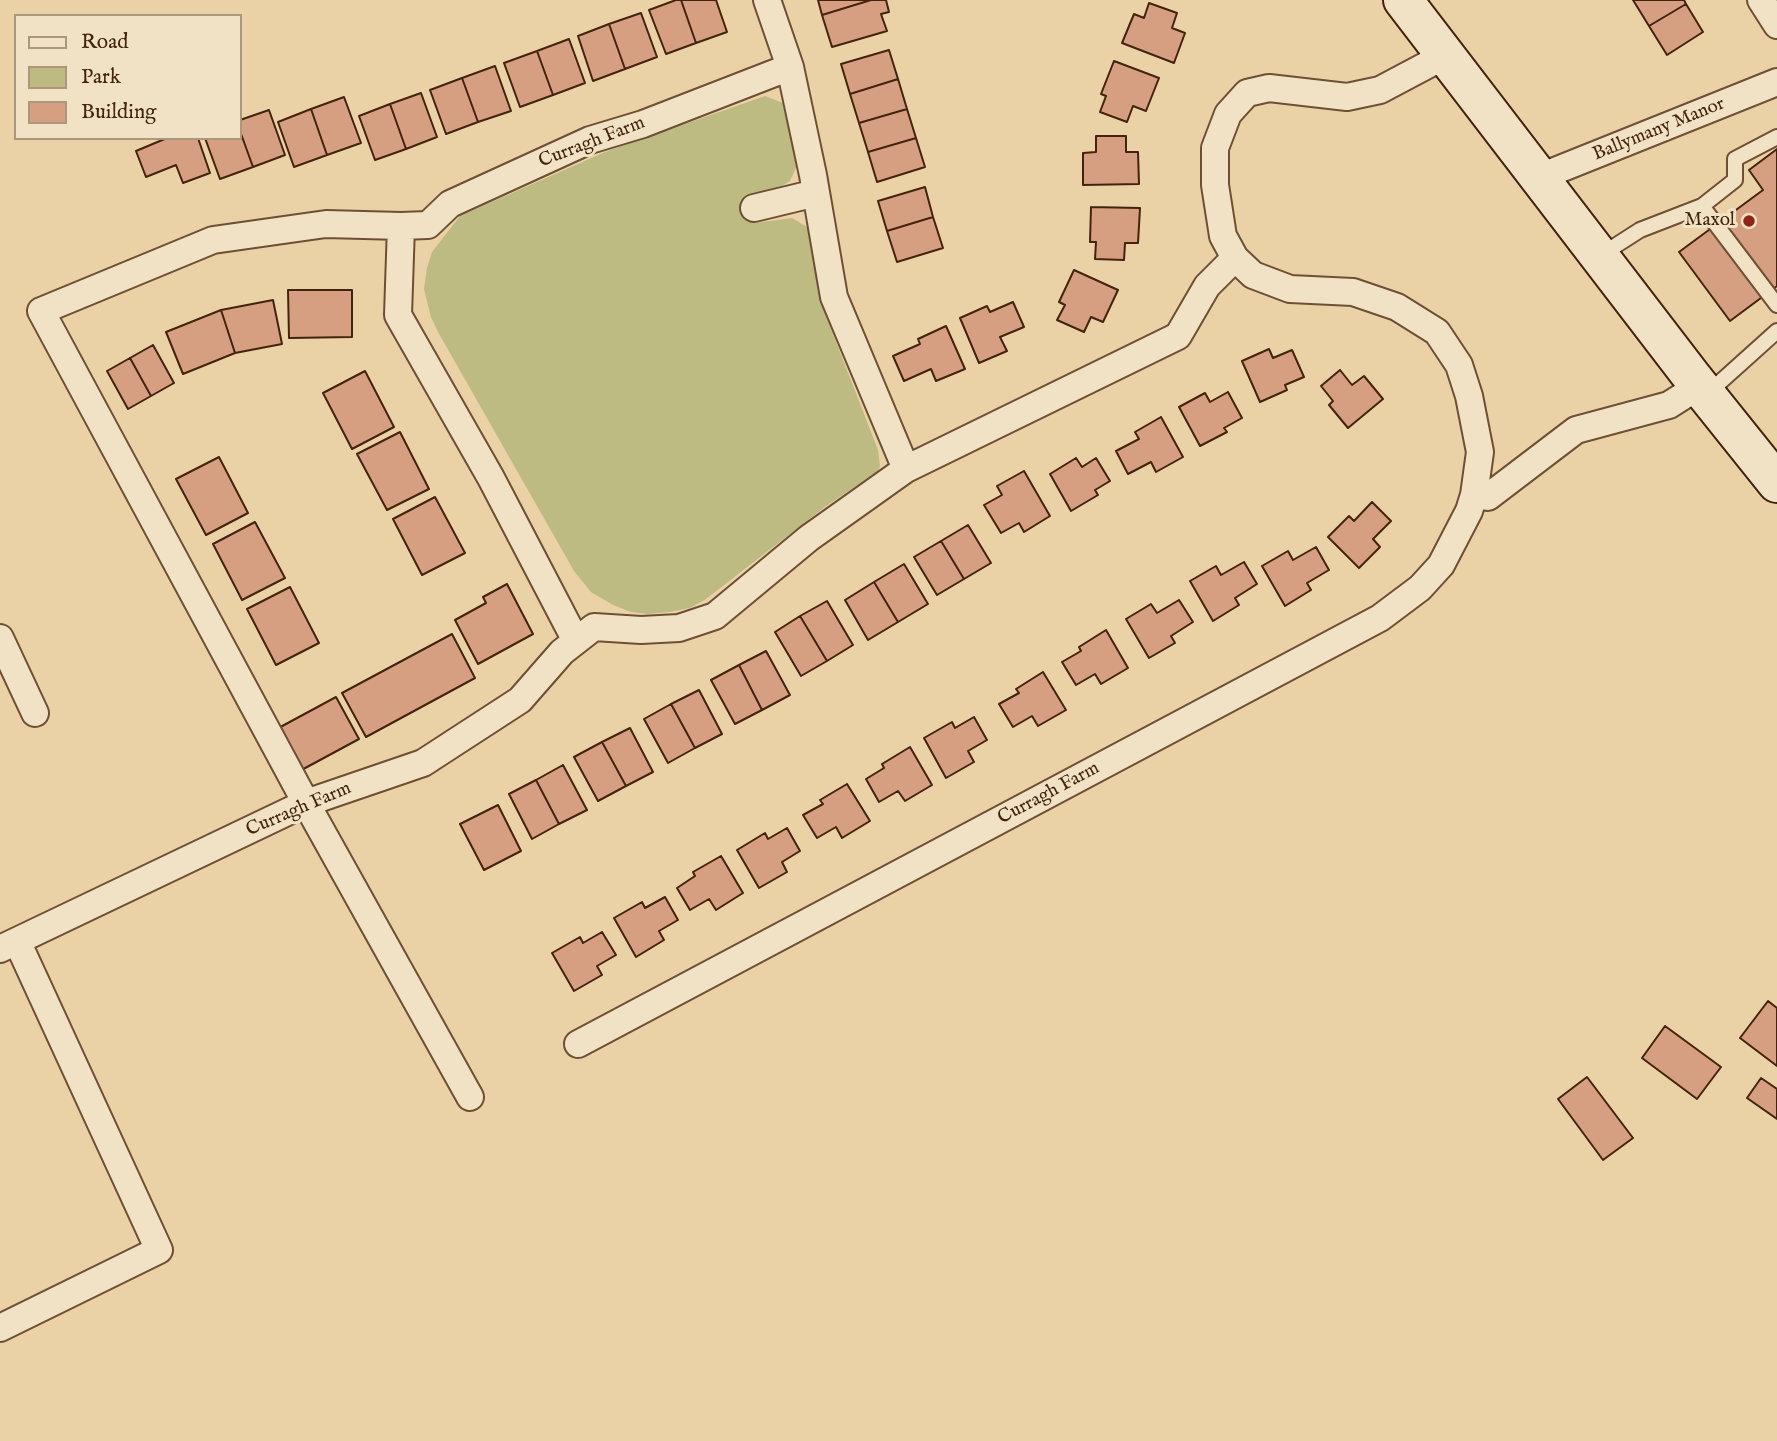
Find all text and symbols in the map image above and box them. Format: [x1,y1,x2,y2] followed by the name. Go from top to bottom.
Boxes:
[14,14,242,140] legend
[81,29,128,56] text: Road
[81,64,121,91] text: Park
[1590,93,1728,167] street label: Ballymany Manor
[81,99,156,126] text: Building
[536,112,648,174] street label: Curragh Farm
[1685,210,1735,232] place label: Maxol
[1741,213,1757,229] marker: Maxol
[994,758,1104,830] street label: Curragh Farm
[243,778,355,842] street label: Curragh Farm

